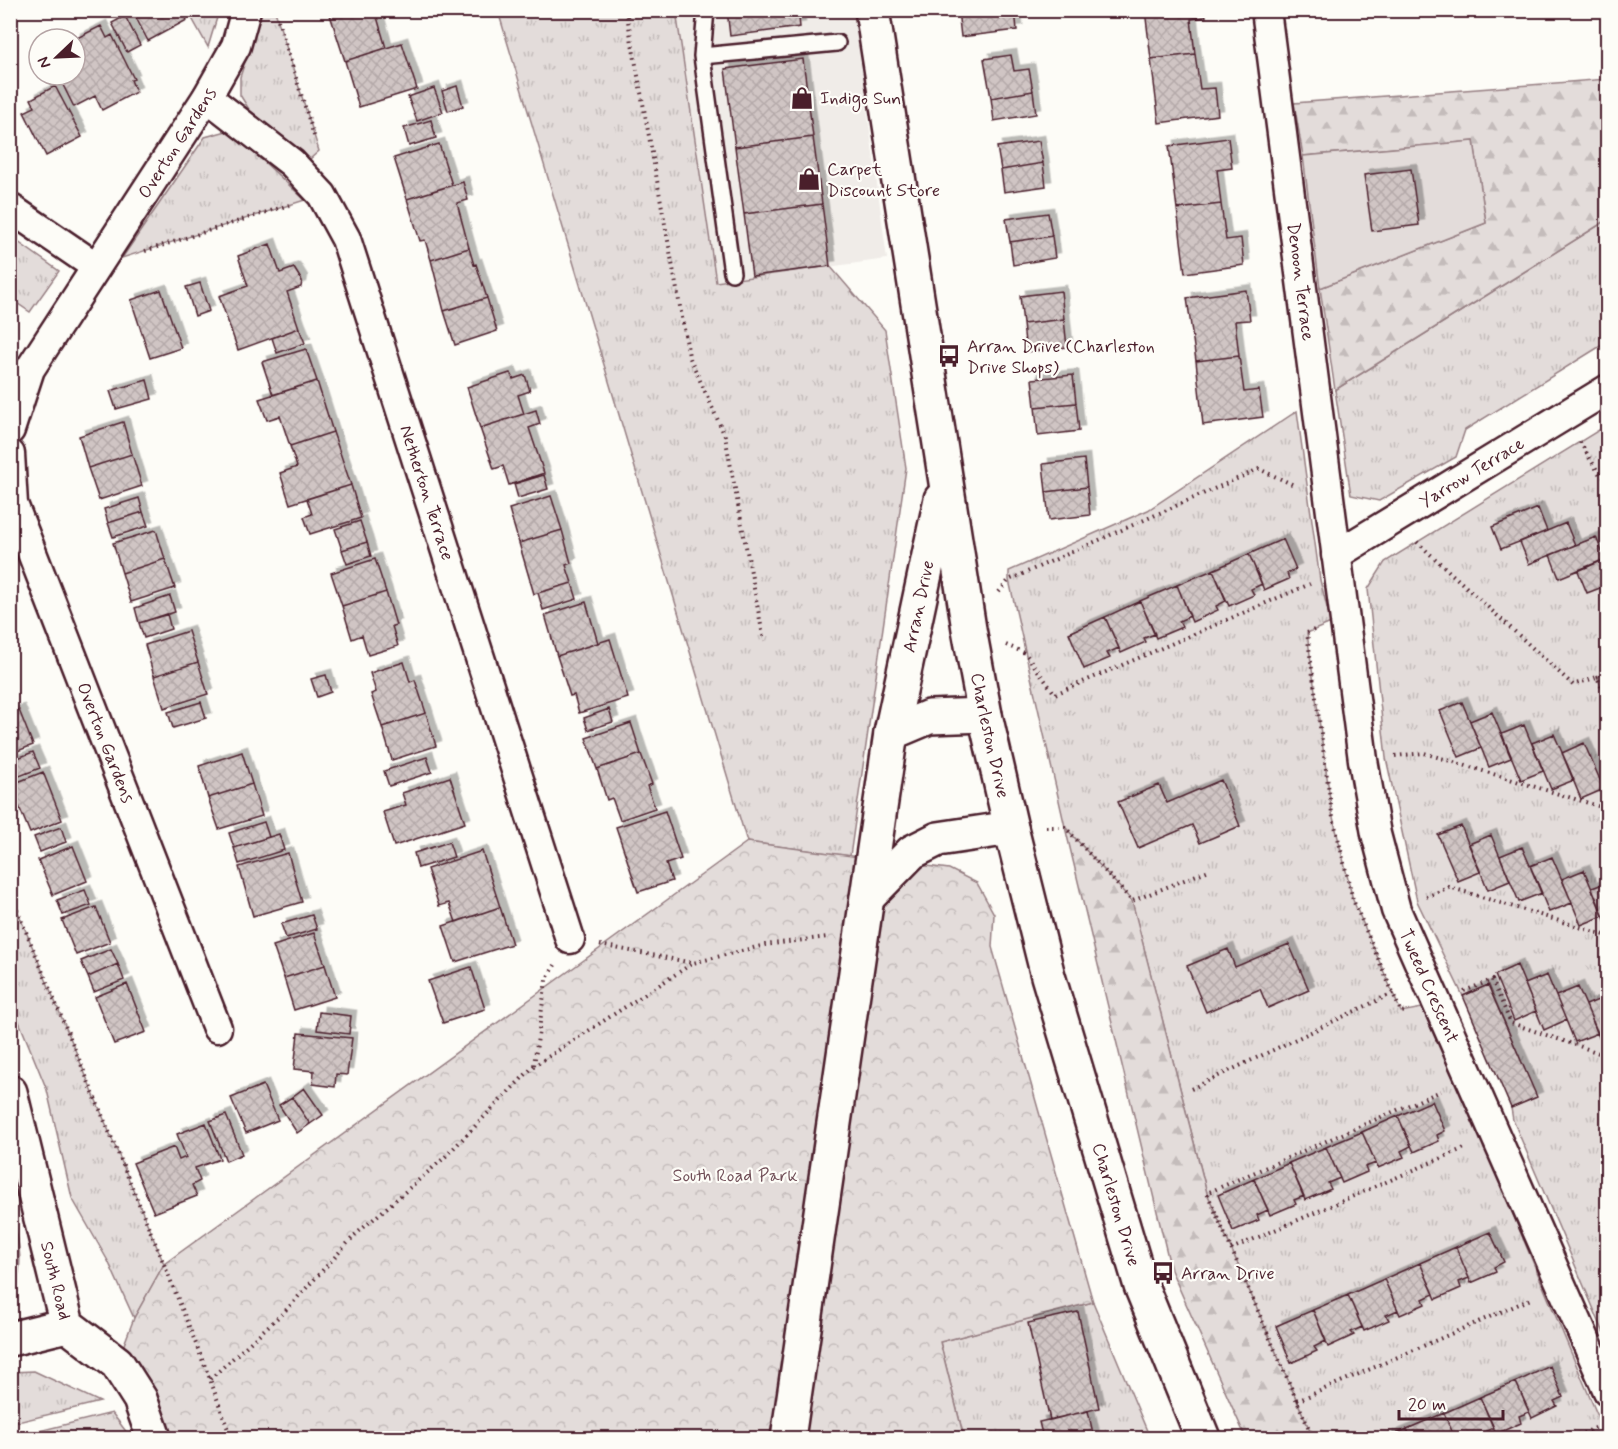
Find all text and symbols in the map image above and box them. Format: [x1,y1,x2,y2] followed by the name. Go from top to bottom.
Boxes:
[27,27,87,87] north arrow
[33,53,56,71] text: N
[133,84,223,203] street label: Overton Gardens
[789,85,815,111] shop icon: Indigo Sun
[820,87,902,112] place label: Indigo Sun
[827,158,940,203] place label: Carpet Discount Store
[796,166,822,192] shop icon: Carpet Discount Store
[1281,221,1320,342] street label: Denoon Terrace
[967,335,1155,380] place label: Arran Drive (Charleston Drive Shops)
[936,343,962,369] bus stop icon: Arran Drive (Charleston Drive Shops)
[393,422,459,564] street label: Netherton Terrace
[1415,432,1529,514] street label: Yarrow Terrace
[898,558,941,655] street label: Arran Drive
[964,671,1015,801] street label: Charleston Drive
[71,679,139,807] street label: Overton Gardens
[1393,926,1464,1047] street label: Tweed Crescent
[1086,1140,1145,1269] street label: Charleston Drive
[672,1164,798,1188] park label: South Road Park
[34,1239,76,1322] street label: South Road
[1150,1260,1176,1286] bus stop icon: Arran Drive
[1181,1262,1275,1286] place label: Arran Drive
[1399,1383,1502,1421] scale bar
[1408,1393,1446,1417] text: 20 m

